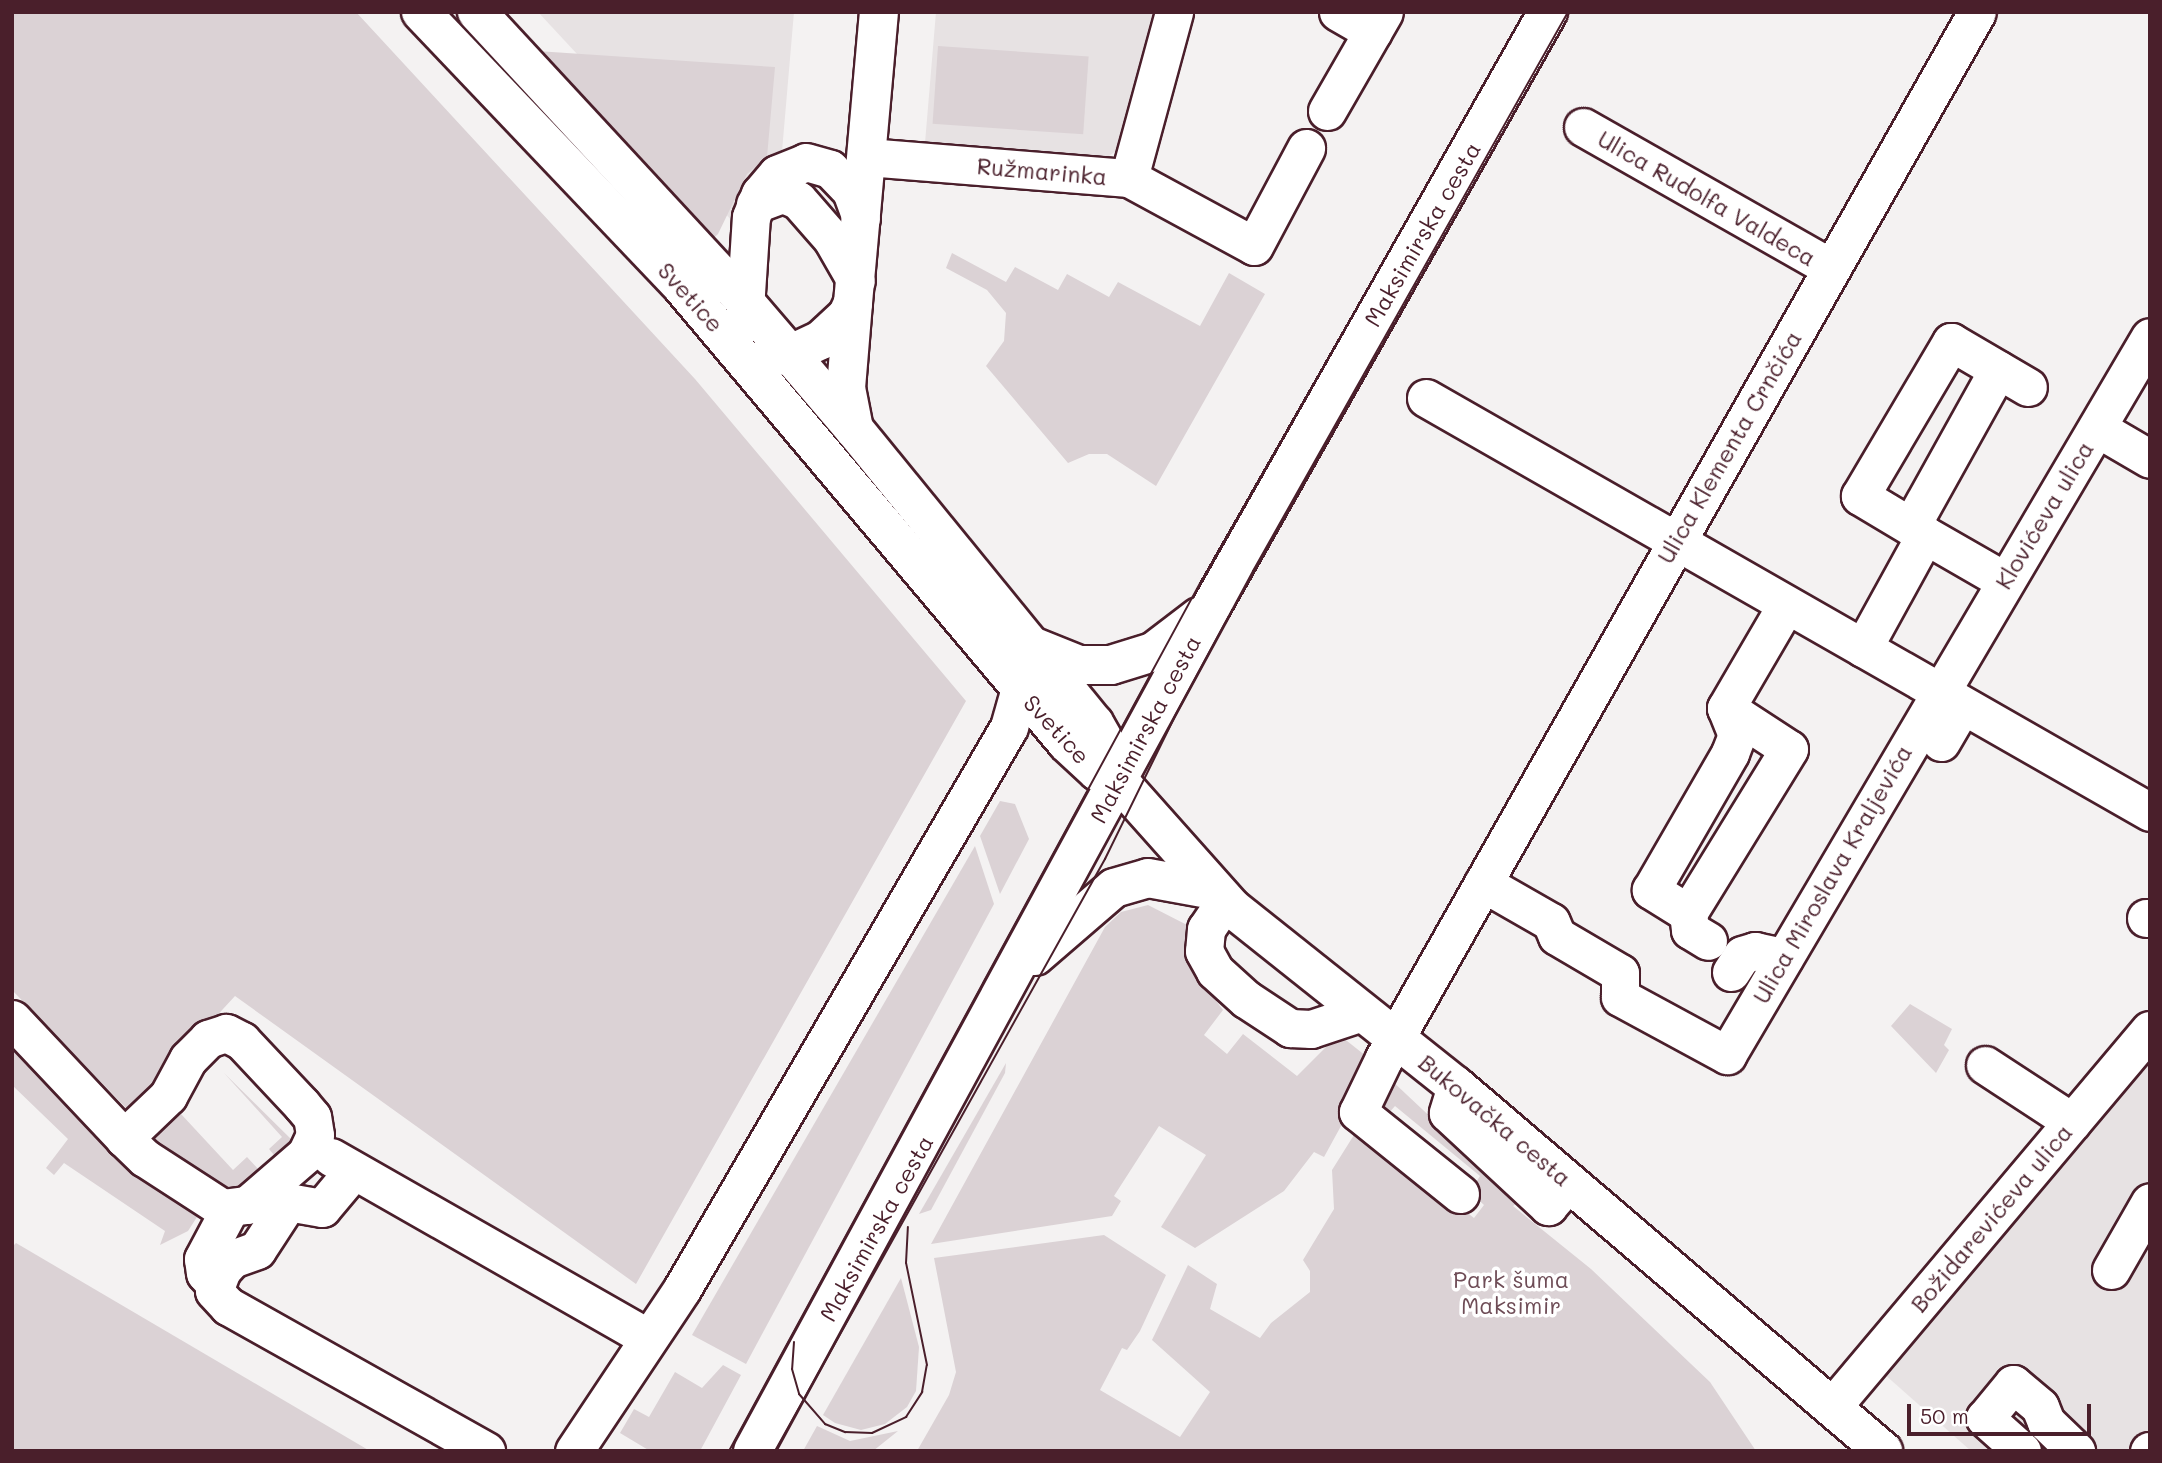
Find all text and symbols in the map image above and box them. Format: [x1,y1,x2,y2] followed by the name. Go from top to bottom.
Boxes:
[1593,124,1821,272] street label: Ulica Rudolfa Valdeca
[1358,137,1486,331] street label: Maksimirska cesta
[976,152,1108,190] street label: Ružmarinka
[653,256,729,338] street label: Svetice
[1651,326,1807,568] street label: Ulica Klementa Crnčića
[1989,436,2099,594] street label: Klovićeva ulica
[1084,630,1206,828] street label: Maksimirska cesta
[1018,689,1096,769] street label: Svetice
[1747,740,1917,1008] street label: Ulica Miroslava Kraljevića
[1413,1048,1577,1192] street label: Bukovačka cesta
[1904,1119,2078,1317] street label: Božidarevićeva ulica
[813,1130,939,1326] street label: Maksimirska cesta
[1453,1265,1569,1319] park label: Park šuma Maksimir
[1910,1390,2094,1434] scale bar
[1920,1402,1969,1429] text: 50 m

